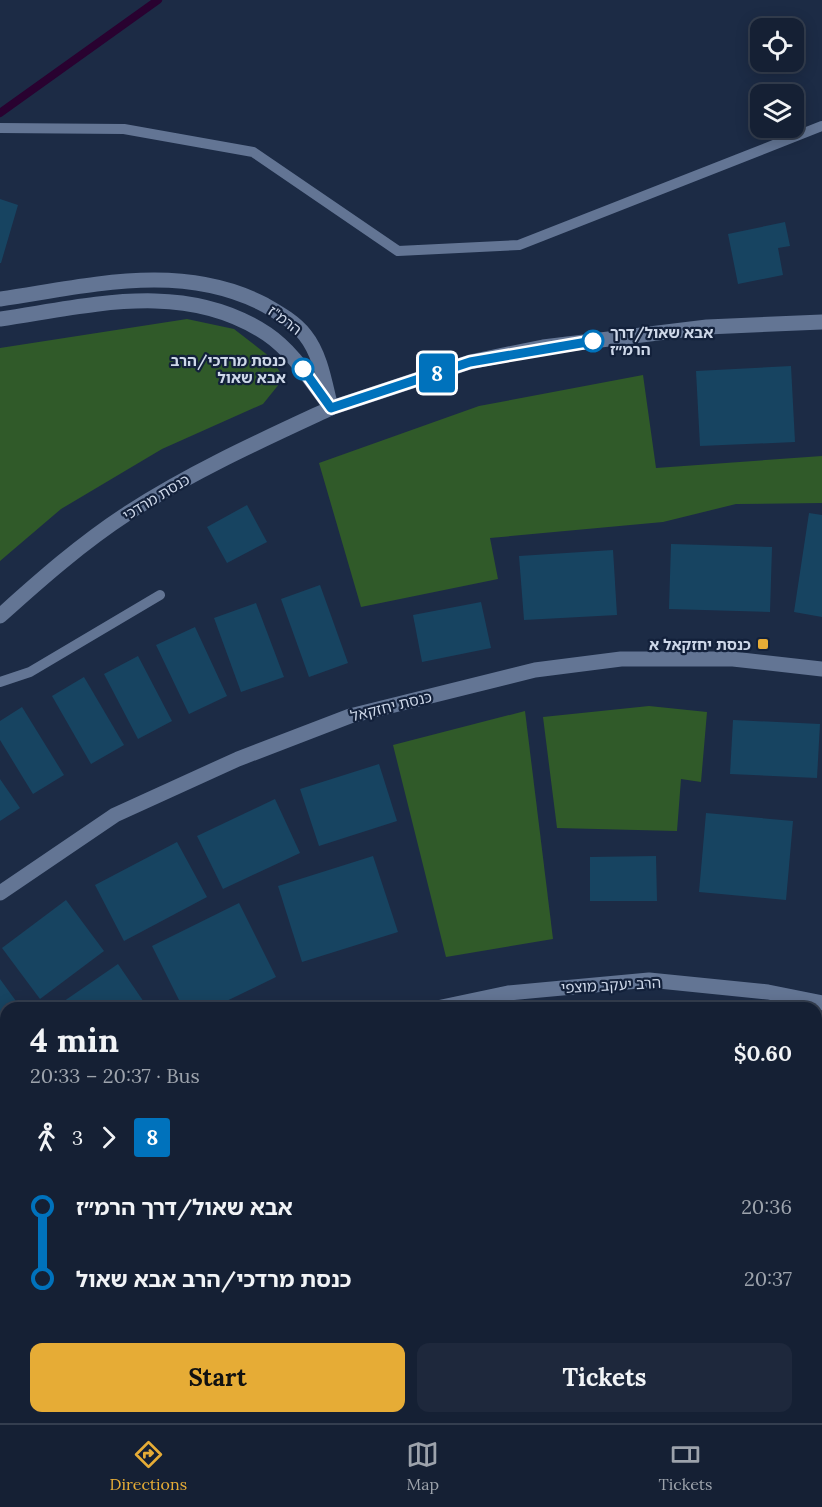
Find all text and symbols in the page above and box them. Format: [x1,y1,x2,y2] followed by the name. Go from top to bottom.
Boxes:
[750,18,804,138] map controls
[750,18,804,72] button: locate
[750,84,804,138] button: layers
[264,301,306,339] street label: הרמ"ז
[610,323,713,359] place label: אבא שאול/דרך הרמ״ז
[582,330,604,352] marker: אבא שאול/דרך הרמ״ז
[171,351,286,387] place label: כנסת מרדכי/הרב אבא שאול
[418,354,456,392] line badge: 8
[292,358,314,380] marker: כנסת מרדכי/הרב אבא שאול
[431,360,443,387] text: 8
[119,469,193,524] street label: כנסת מרדכי
[649,635,751,654] place label: כנסת יחזקאל א
[756,637,770,651] marker: כנסת יחזקאל א
[348,687,434,725] street label: כנסת יחזקאל
[560,973,662,997] street label: הרב יעקב מוצפי
[30,1019,119,1061] text: 4 min
[734,1039,792,1067] text: $0.60
[30,1063,200,1088] text: 20:33 – 20:37 · Bus
[30,1121,63,1154] icon: walk
[92,1121,125,1154] icon: forward
[146,1124,158,1151] text: 8
[72,1125,83,1150] text: 3
[76,1193,293,1221] text: אבא שאול/דרך הרמ״ז
[741,1194,792,1219] text: 20:36
[76,1265,351,1293] text: כנסת מרדכי/הרב אבא שאול
[744,1266,792,1291] text: 20:37
[30,1343,405,1412] button: Start
[417,1343,792,1412] button: Tickets
[110,1438,187,1494] tab: Directions
[406,1438,439,1494] tab: Map
[658,1438,712,1494] tab: Tickets

